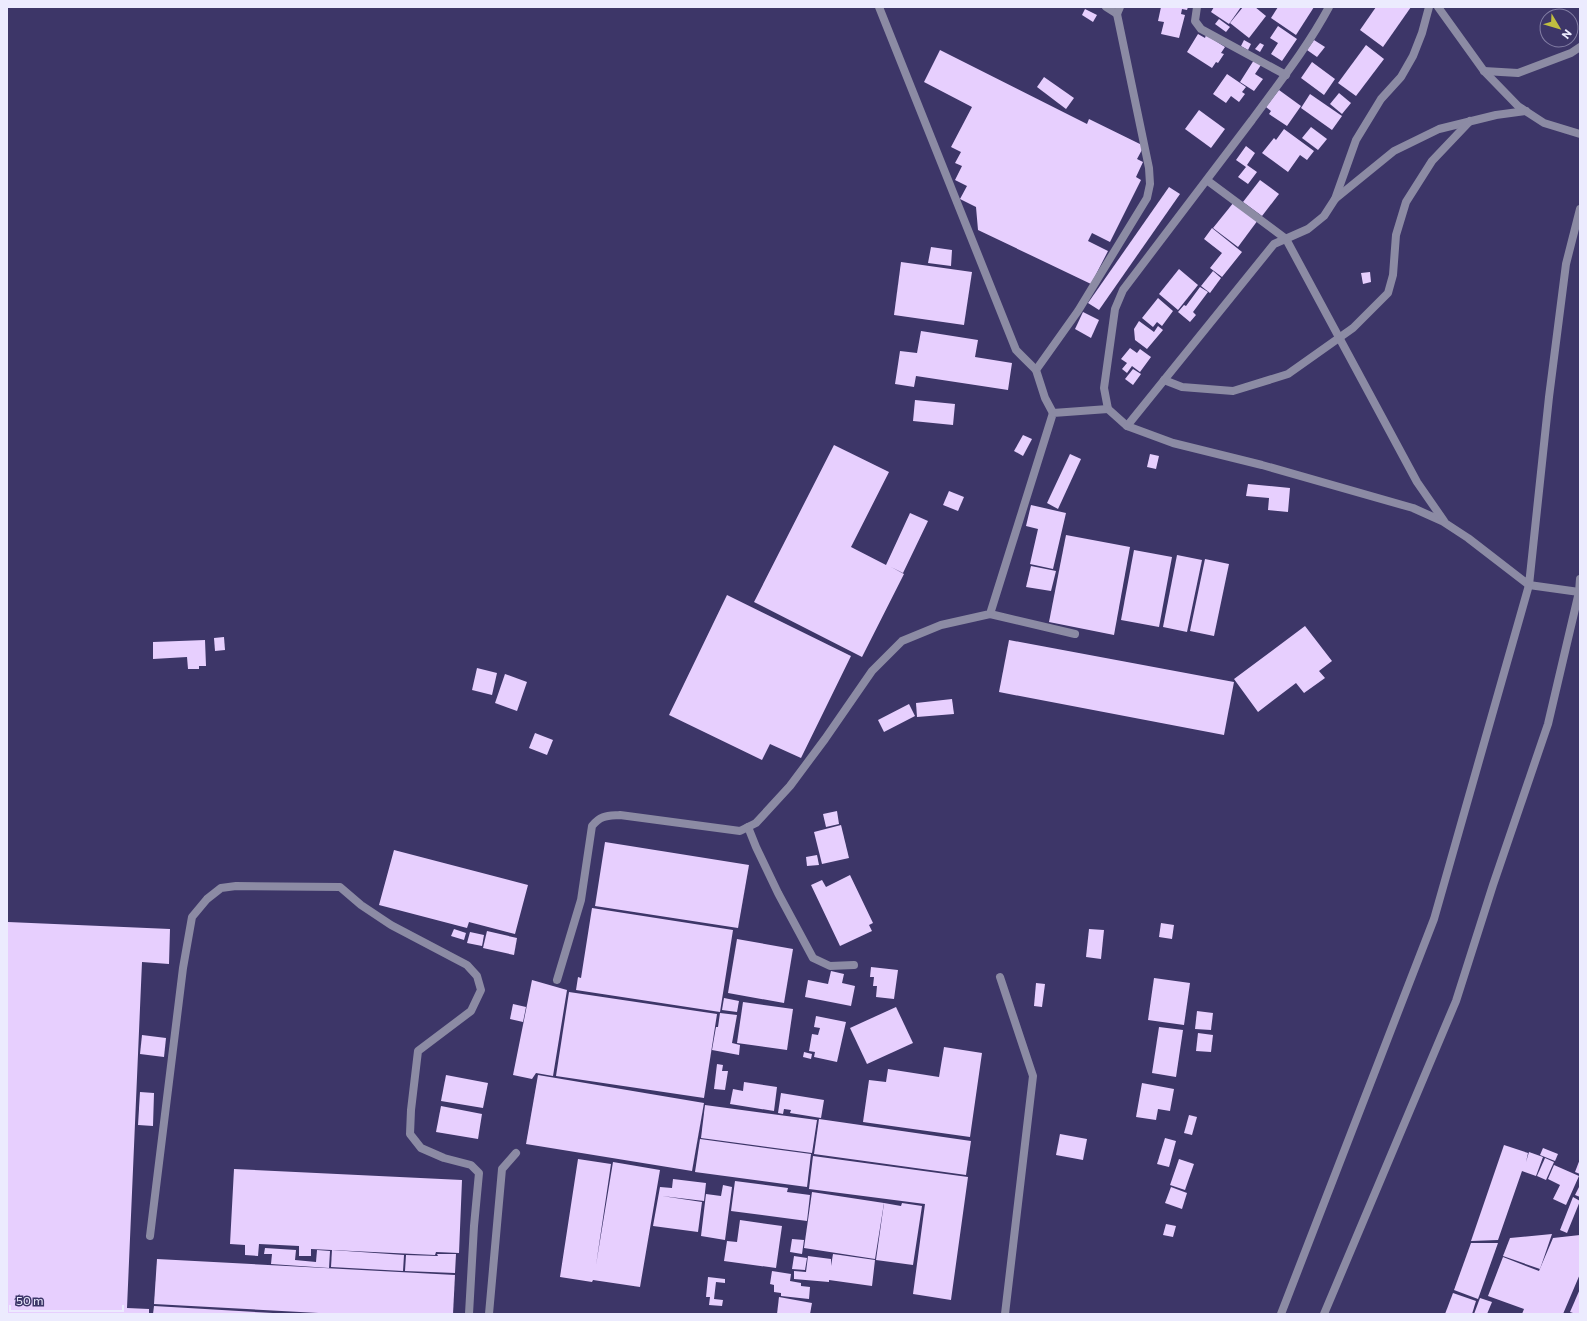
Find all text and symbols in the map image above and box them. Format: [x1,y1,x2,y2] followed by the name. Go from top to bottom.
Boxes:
[1539,8,1579,48] north arrow
[1560,27,1575,42] text: N
[10,1287,123,1313] scale bar
[16,1293,44,1307] text: 50 m

